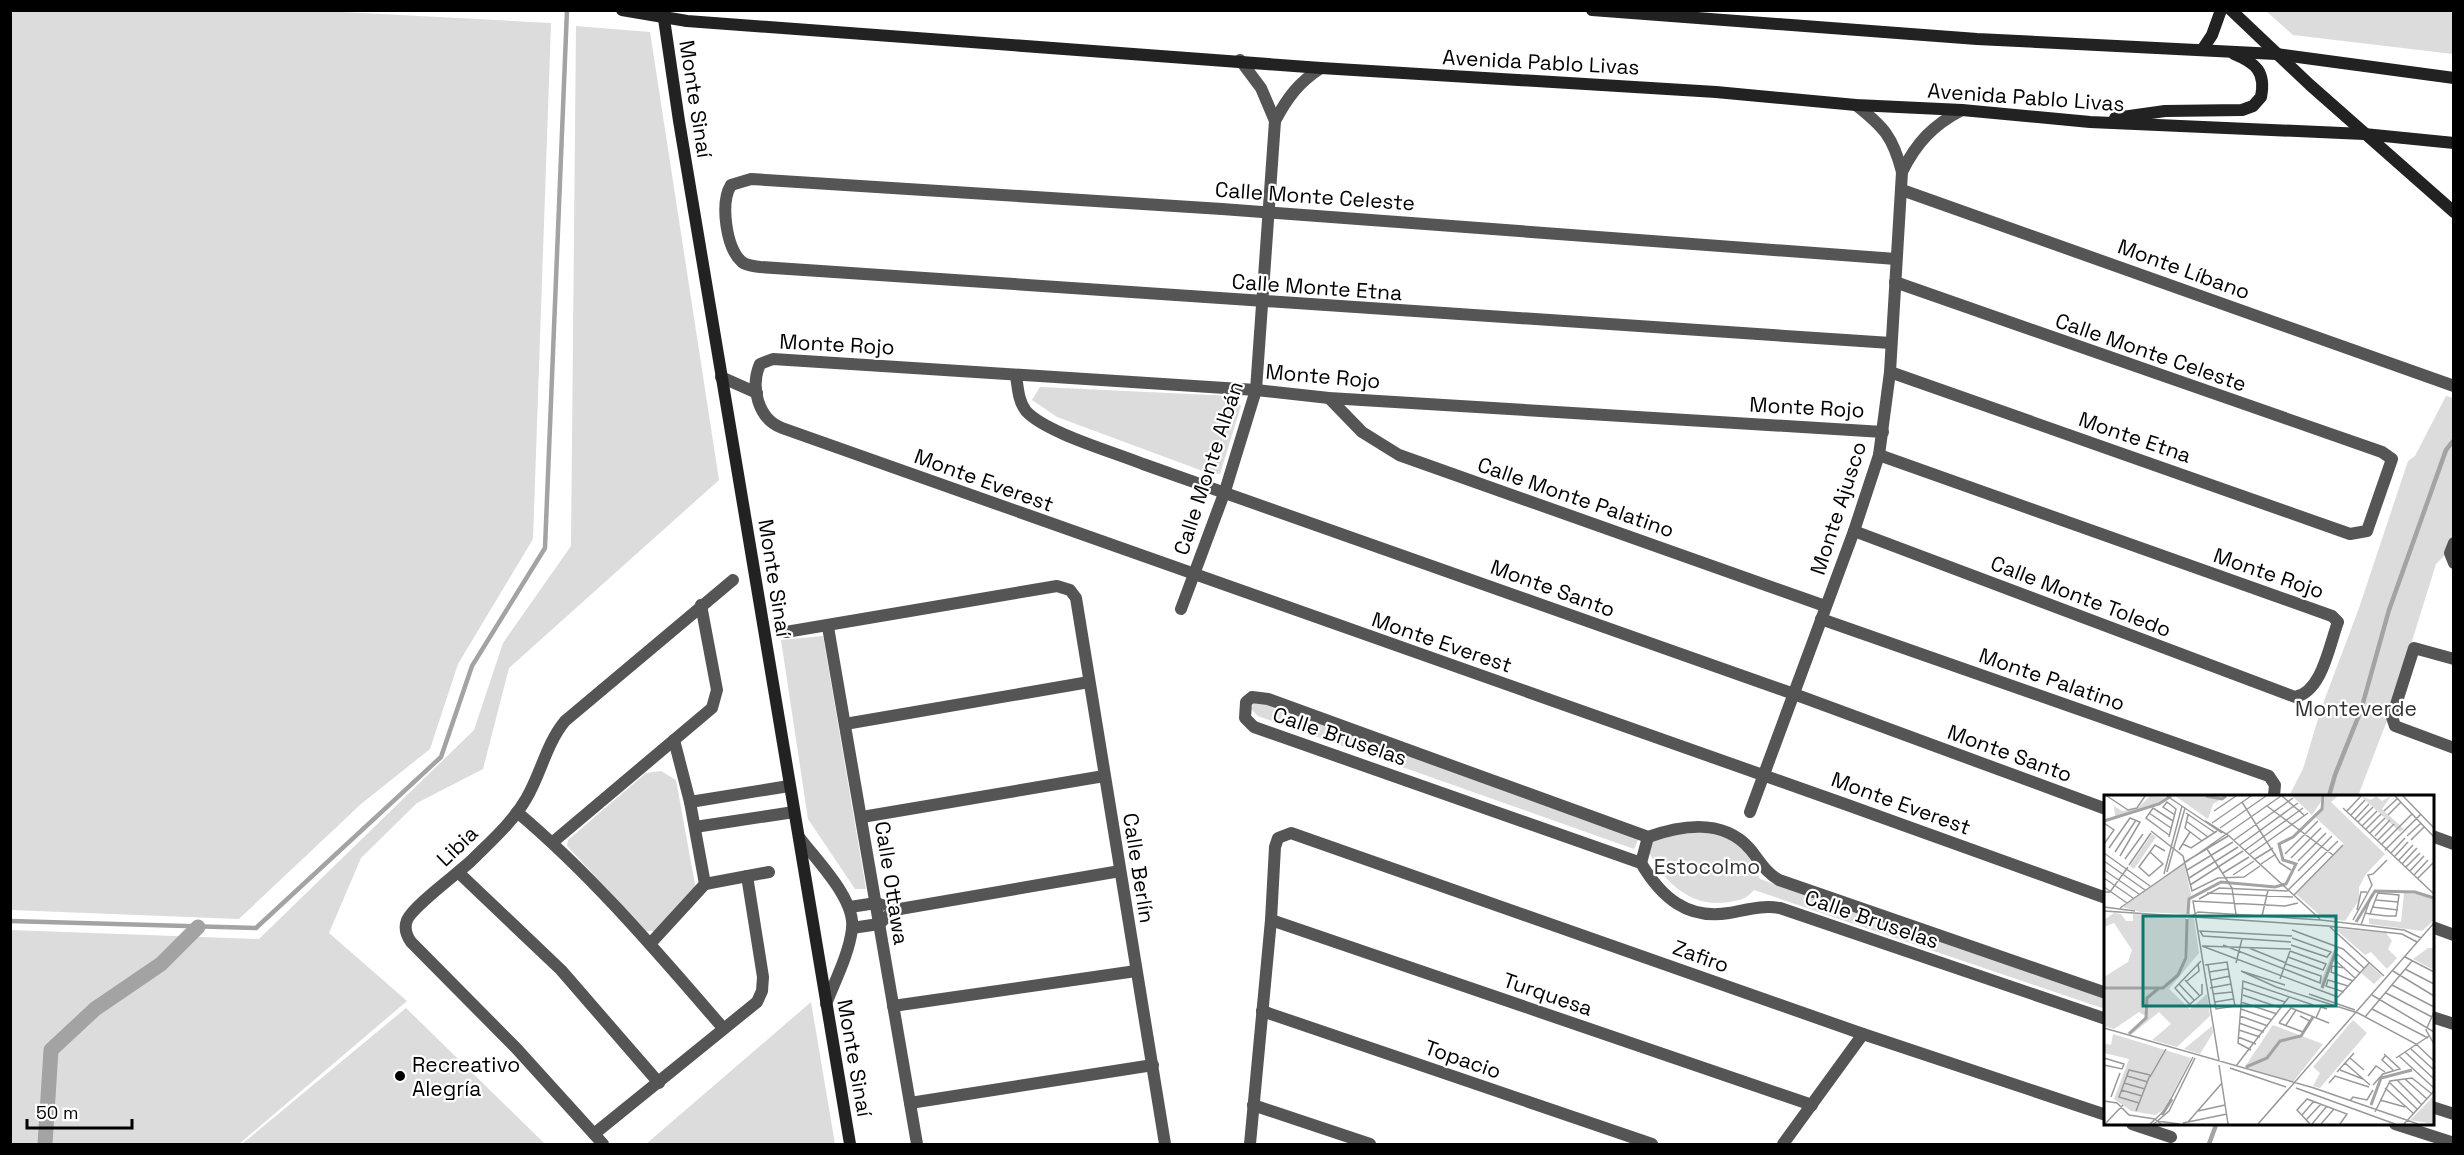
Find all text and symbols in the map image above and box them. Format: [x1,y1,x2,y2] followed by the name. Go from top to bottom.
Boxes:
[673,38,719,161] street label: Monte Sinaí
[1442,43,1640,81] street label: Avenida Pablo Livas
[1927,77,2125,117] street label: Avenida Pablo Livas
[1214,176,1416,216] street label: Calle Monte Celeste
[2114,233,2254,305] street label: Monte Líbano
[1231,268,1403,306] street label: Calle Monte Etna
[2052,307,2250,397] street label: Calle Monte Celeste
[779,328,895,360] street label: Monte Rojo
[1264,358,1382,394] street label: Monte Rojo
[1167,378,1249,558] street label: Calle Monte Albán
[1749,391,1865,423] street label: Monte Rojo
[2075,405,2195,469] street label: Monte Etna
[1804,438,1872,578] street label: Monte Ajusco
[911,442,1057,518] street label: Monte Everest
[1474,451,1678,543] street label: Calle Monte Palatino
[752,517,798,640] street label: Monte Sinaí
[2210,541,2328,605] street label: Monte Rojo
[1987,549,2175,643] street label: Calle Monte Toledo
[1487,553,1619,623] street label: Monte Santo
[1368,605,1516,679] street label: Monte Everest
[1976,641,2128,717] street label: Monte Palatino
[2295,695,2417,722] park label: Monteverde
[1269,700,1411,772] street label: Calle Bruselas
[1944,718,2076,788] street label: Monte Santo
[1828,765,1974,841] street label: Monte Everest
[2104,795,2434,1125] inset map
[1117,811,1161,925] street label: Calle Berlín
[869,819,915,947] street label: Calle Ottawa
[431,820,483,872] street label: Libia
[1654,853,1760,880] park label: Estocolmo
[1801,883,1943,955] street label: Calle Bruselas
[1669,933,1733,979] street label: Zafiro
[1500,966,1596,1022] street label: Turquesa
[831,997,879,1120] street label: Monte Sinaí
[1421,1033,1505,1085] street label: Topacio
[412,1051,520,1102] place label: Recreativo Alegría
[393,1069,407,1083] marker: Recreativo Alegría
[27,1092,132,1130] scale bar
[36,1101,78,1124] text: 50 m

